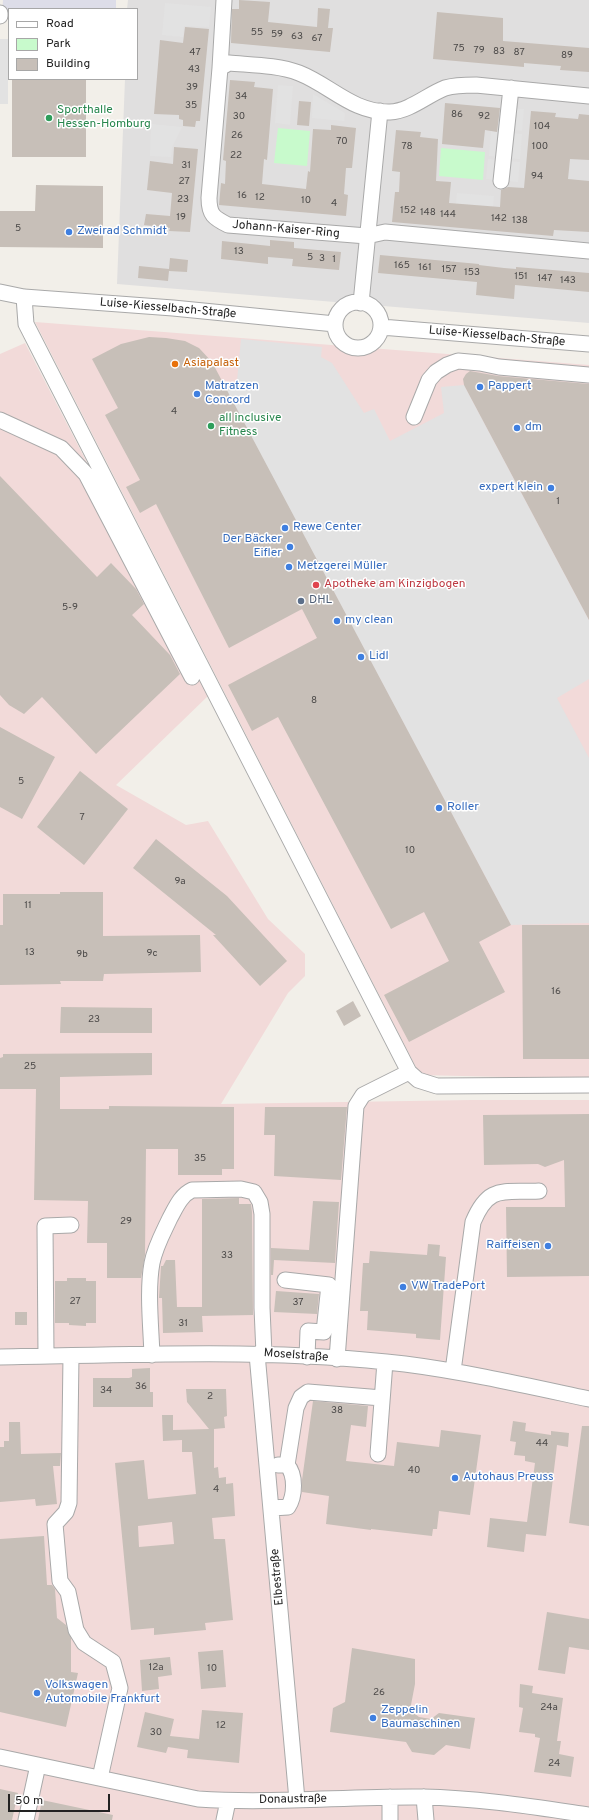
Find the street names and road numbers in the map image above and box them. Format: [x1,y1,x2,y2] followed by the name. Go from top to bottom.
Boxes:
[232,218,340,242] street label: Johann-Kaiser-Ring
[99,296,237,322] street label: Luise-Kiesselbach-Straße
[428,324,566,350] street label: Luise-Kiesselbach-Straße
[263,1347,329,1365] street label: Moselstraße
[268,1548,288,1606] street label: Elbestraße
[259,1792,327,1808] street label: Donaustraße

